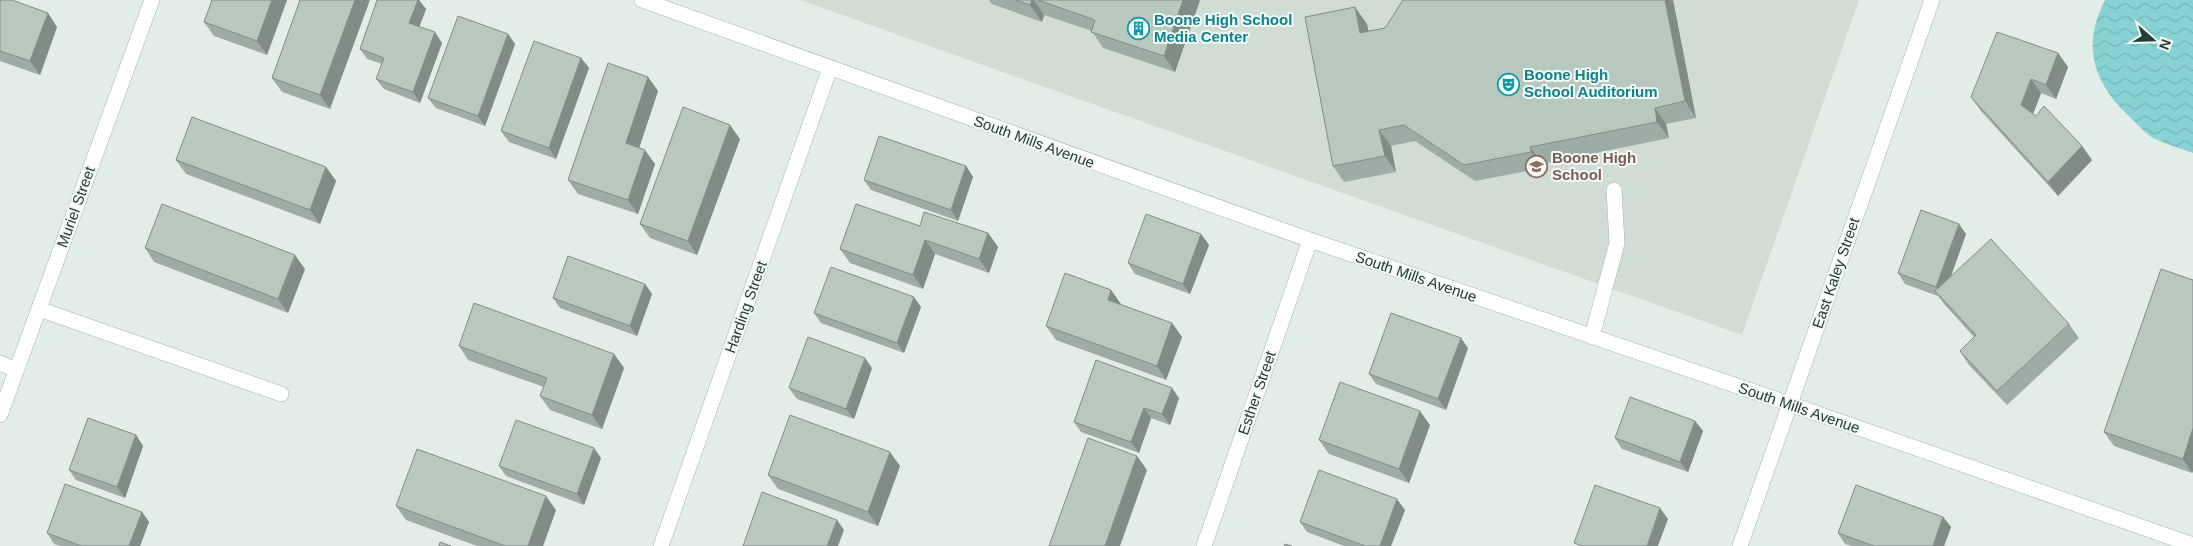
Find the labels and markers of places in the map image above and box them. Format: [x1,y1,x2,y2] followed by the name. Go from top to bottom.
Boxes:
[1154,11,1292,45] place label: Boone High School Media Center
[1126,17,1150,41] building icon: Boone High School Media Center
[1524,66,1658,100] place label: Boone High School Auditorium
[1496,72,1520,96] theatre icon: Boone High School Auditorium
[1552,149,1636,183] place label: Boone High School
[1524,155,1548,179] school or university icon: Boone High School

